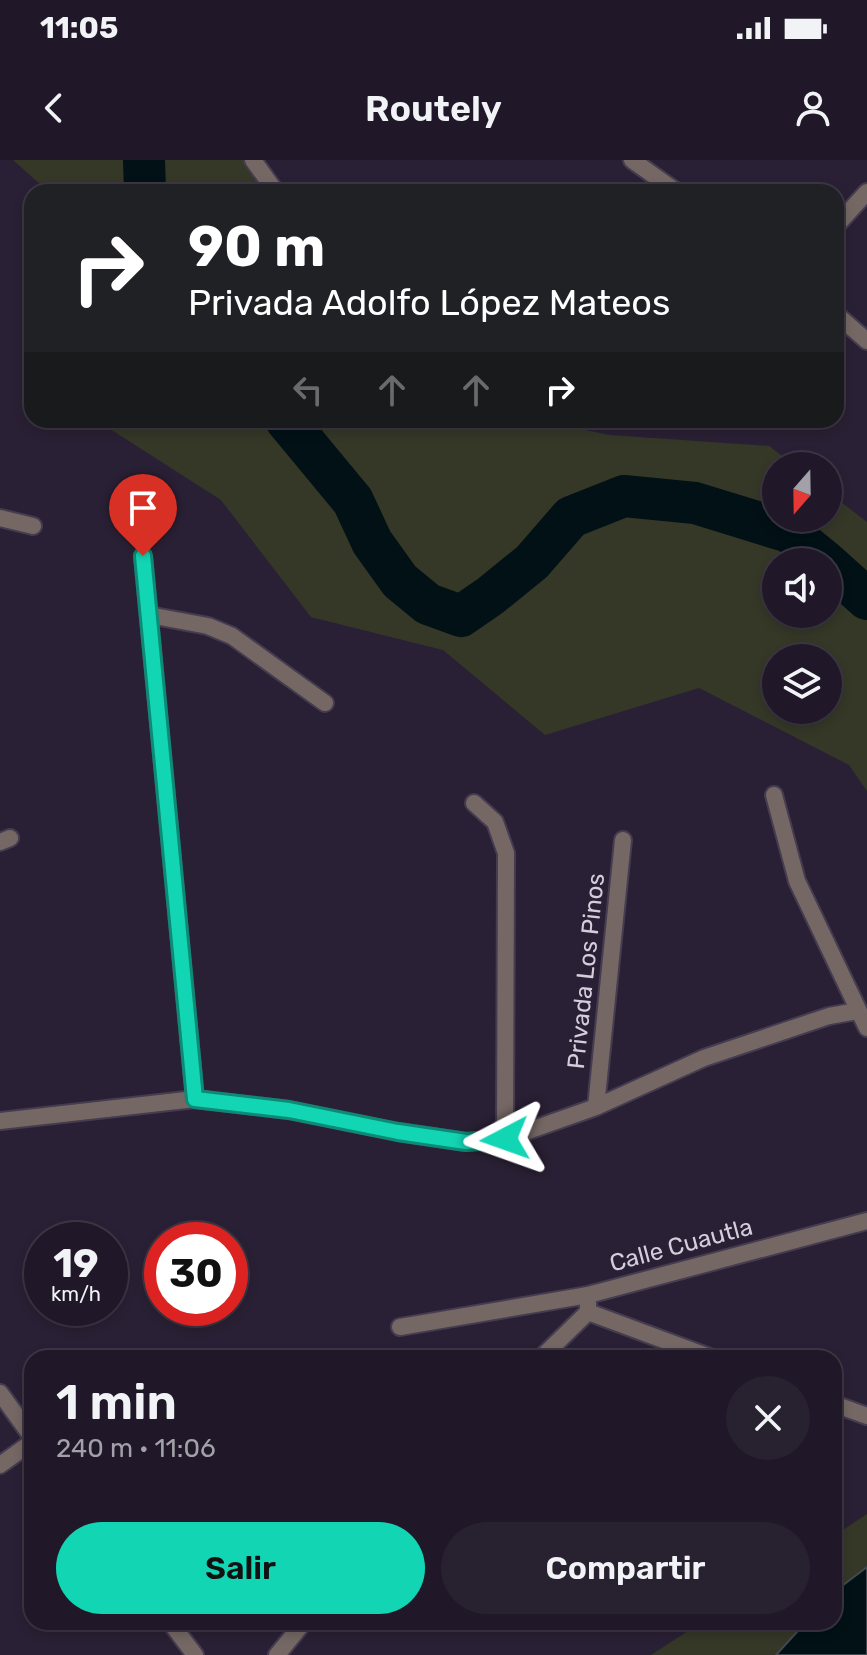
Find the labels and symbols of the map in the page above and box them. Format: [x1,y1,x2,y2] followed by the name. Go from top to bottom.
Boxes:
[762,452,842,532] north arrow
[109,474,177,556] pin
[562,872,610,1070] street label: Privada Los Pinos
[463,1097,547,1181] position arrow
[606,1212,756,1278] street label: Calle Cuautla
[144,1222,248,1326] speed limit sign: 30

